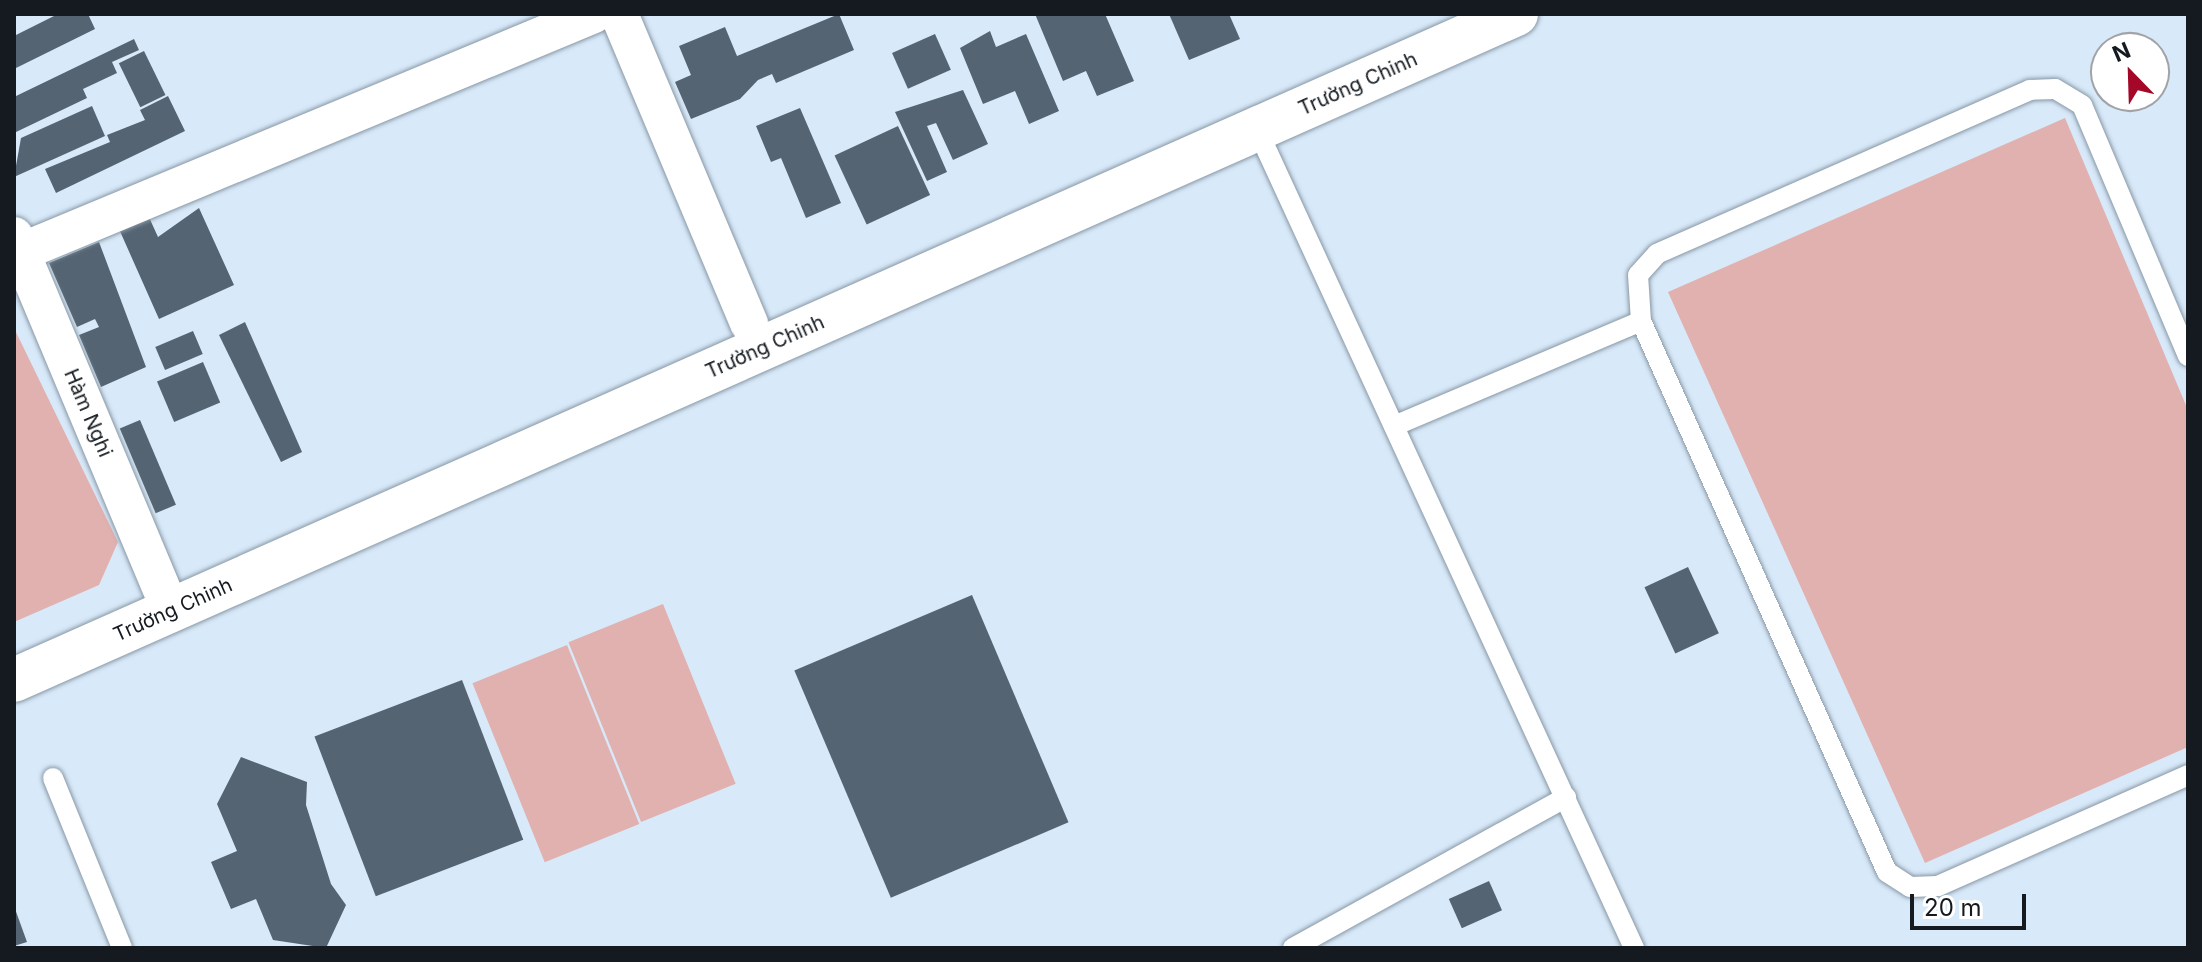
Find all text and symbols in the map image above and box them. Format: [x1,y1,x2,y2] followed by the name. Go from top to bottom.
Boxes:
[2090,32,2170,112] north arrow
[2109,37,2134,67] text: N
[1295,47,1421,121] street label: Trường Chinh
[702,310,828,384] street label: Trường Chinh
[59,365,117,461] street label: Hàm Nghi
[110,573,236,647] street label: Trường Chinh
[1914,878,2030,928] scale bar
[1924,893,1982,922] text: 20 m

